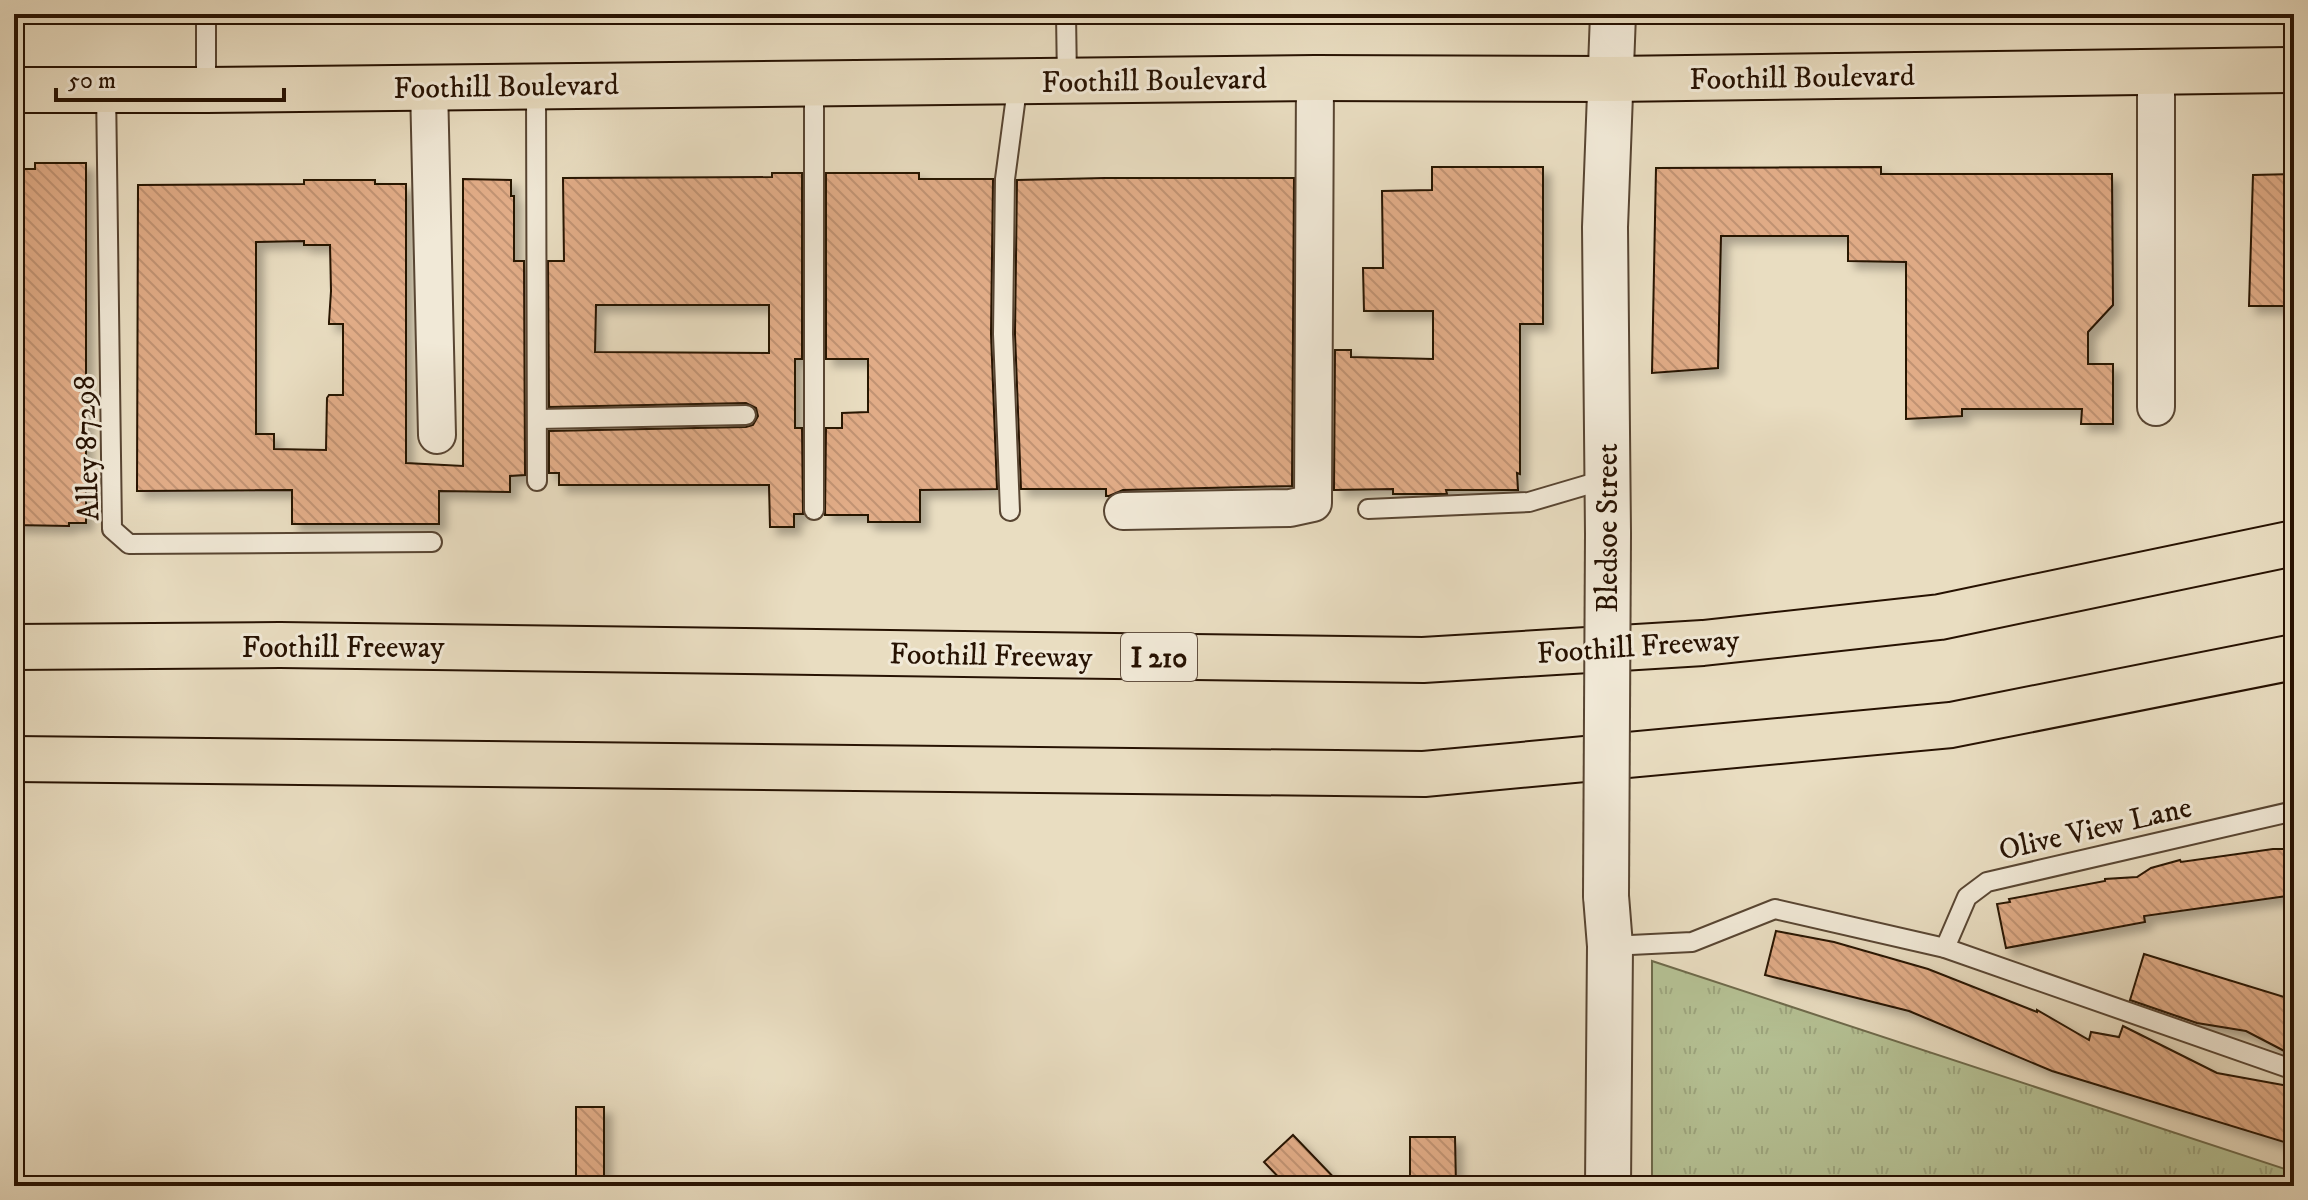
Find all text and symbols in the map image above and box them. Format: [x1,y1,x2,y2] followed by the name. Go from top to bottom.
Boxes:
[56,52,284,102] scale bar
[1689,58,1915,99] street label: Foothill Boulevard
[1041,61,1267,102] street label: Foothill Boulevard
[68,66,116,96] text: 50 m
[393,67,619,108] street label: Foothill Boulevard
[66,375,109,521] street label: Alley 87298
[1590,443,1627,613] street label: Bledsoe Street
[1536,622,1741,673] street label: Foothill Freeway
[242,630,445,667] street label: Foothill Freeway
[1121,633,1197,681] road number: I 210
[889,636,1094,677] street label: Foothill Freeway
[1995,789,2195,870] street label: Olive View Lane

